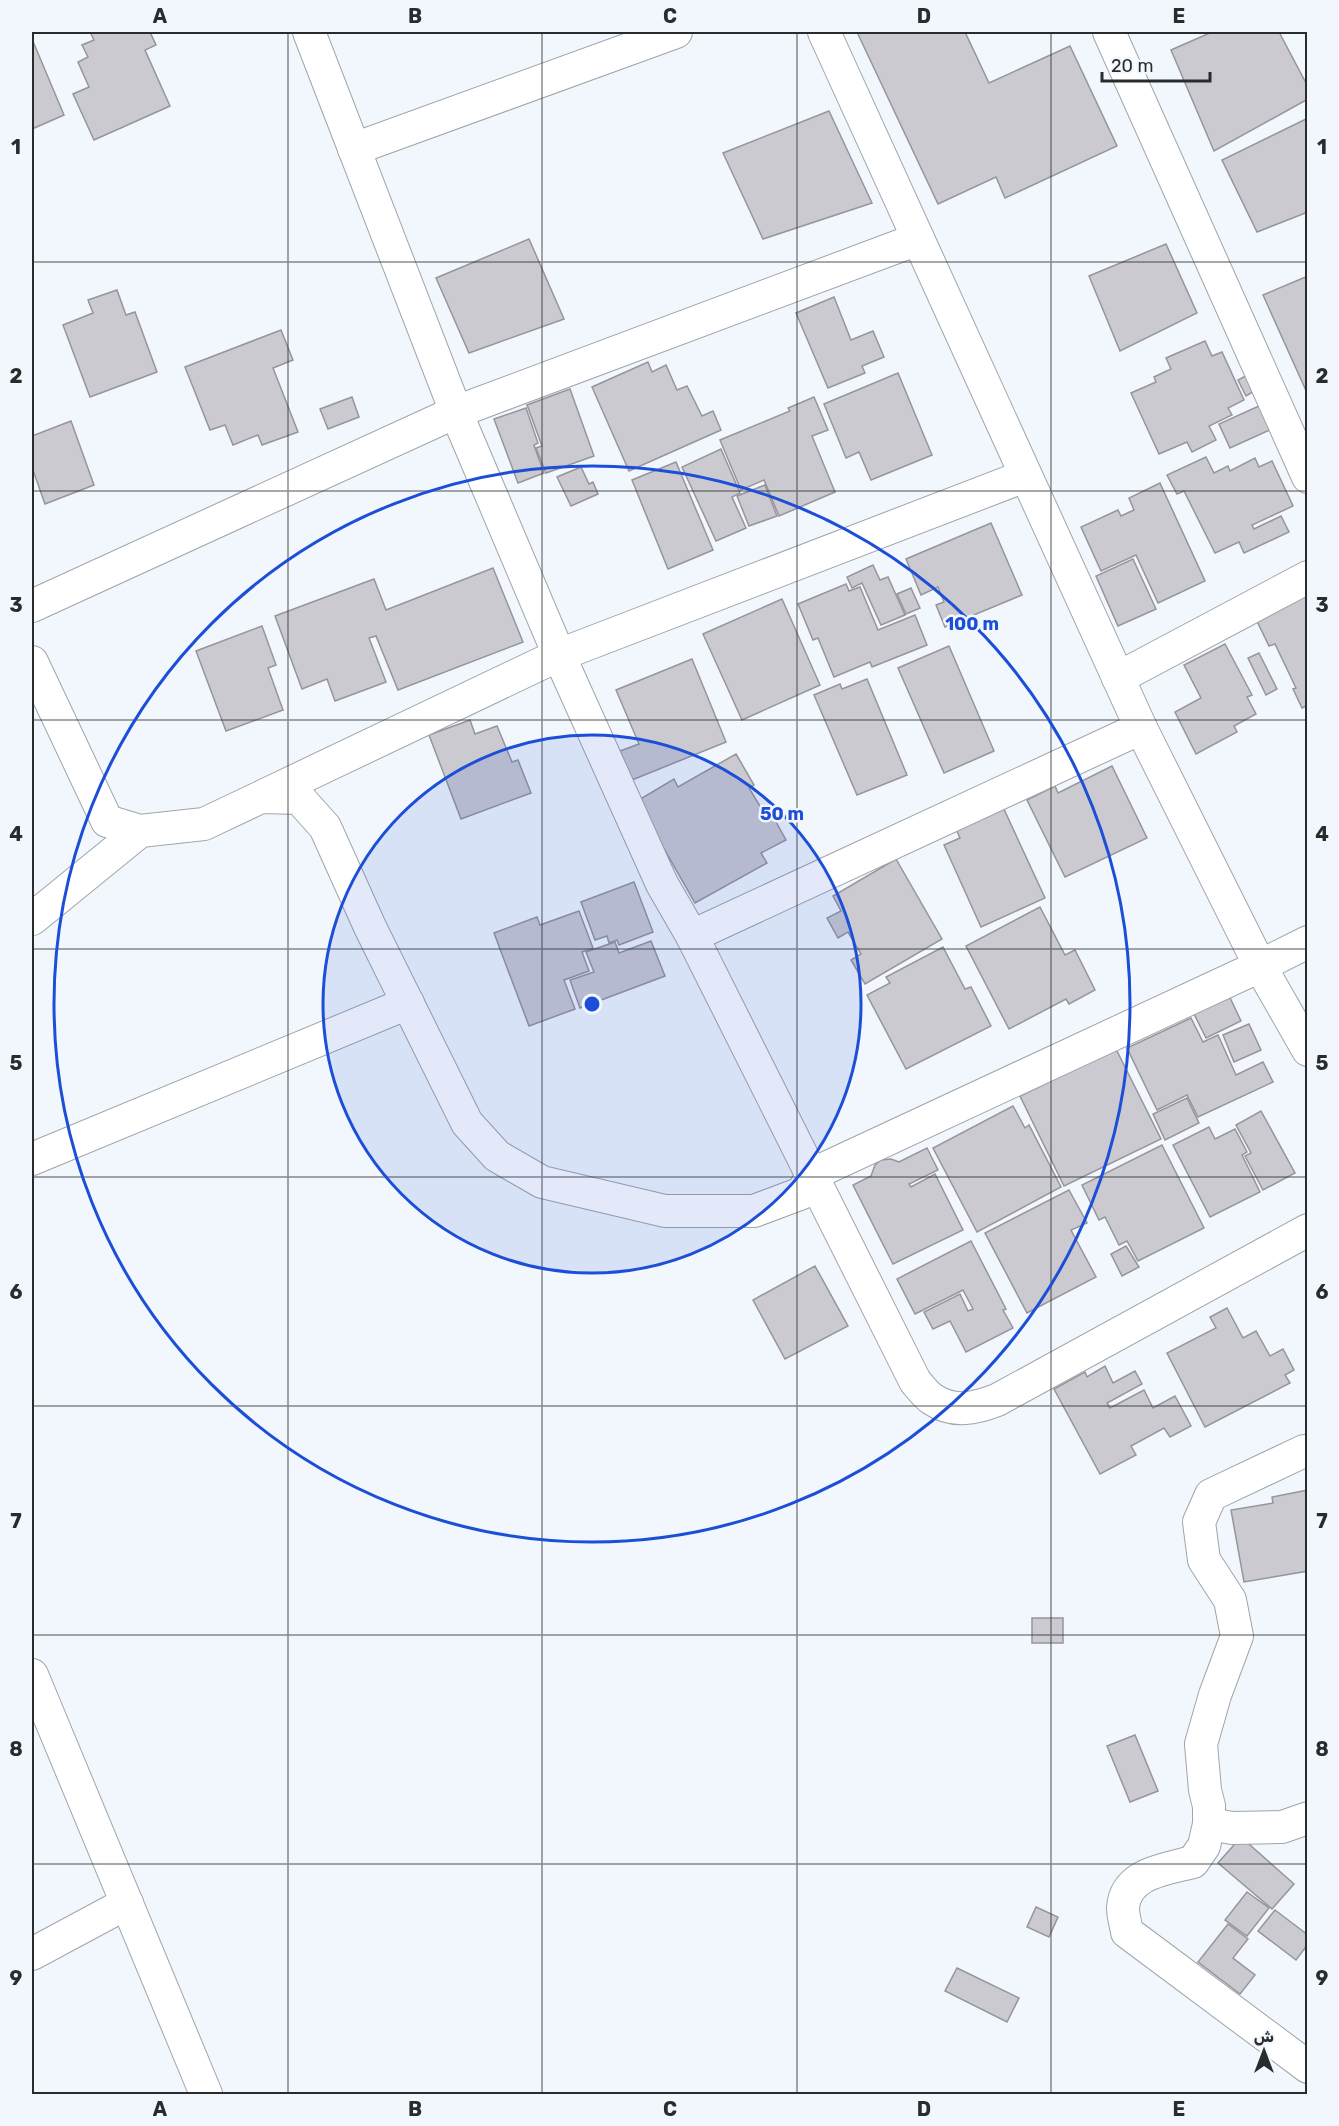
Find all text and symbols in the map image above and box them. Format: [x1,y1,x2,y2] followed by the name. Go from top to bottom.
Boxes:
[153,4,168,28] text: A
[408,4,422,28] text: B
[663,4,677,28] text: C
[917,4,931,28] text: D
[1173,4,1185,28] text: E
[1102,45,1210,83] scale bar
[1111,55,1153,77] text: 20 m
[11,135,21,159] text: 1
[1317,135,1327,159] text: 1
[10,364,23,388] text: 2
[1316,364,1329,388] text: 2
[9,593,23,617] text: 3
[1315,593,1329,617] text: 3
[945,613,999,635] text: 100 m
[760,803,804,825] text: 50 m
[9,822,23,846] text: 4
[1315,822,1329,846] text: 4
[582,994,602,1014] centre of rings
[10,1051,23,1075] text: 5
[1316,1051,1329,1075] text: 5
[9,1280,23,1304] text: 6
[1315,1280,1329,1304] text: 6
[10,1509,22,1533] text: 7
[1316,1509,1328,1533] text: 7
[9,1737,23,1761] text: 8
[1315,1737,1329,1761] text: 8
[10,1966,23,1990] text: 9
[1316,1966,1329,1990] text: 9
[1234,2021,1294,2081] north arrow
[1254,2027,1274,2046] text: ش
[153,2097,168,2121] text: A
[408,2097,422,2121] text: B
[663,2097,677,2121] text: C
[917,2097,931,2121] text: D
[1173,2097,1185,2121] text: E

